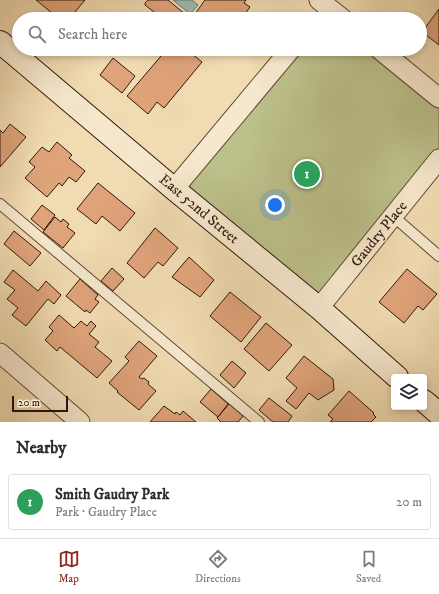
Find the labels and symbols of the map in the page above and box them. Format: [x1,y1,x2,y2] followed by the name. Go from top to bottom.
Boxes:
[294,159,320,189] pin: 1
[155,170,243,248] street label: East 52nd Street
[265,195,285,215] your location
[347,197,411,271] street label: Gaudry Place
[12,394,68,413] scale bar

